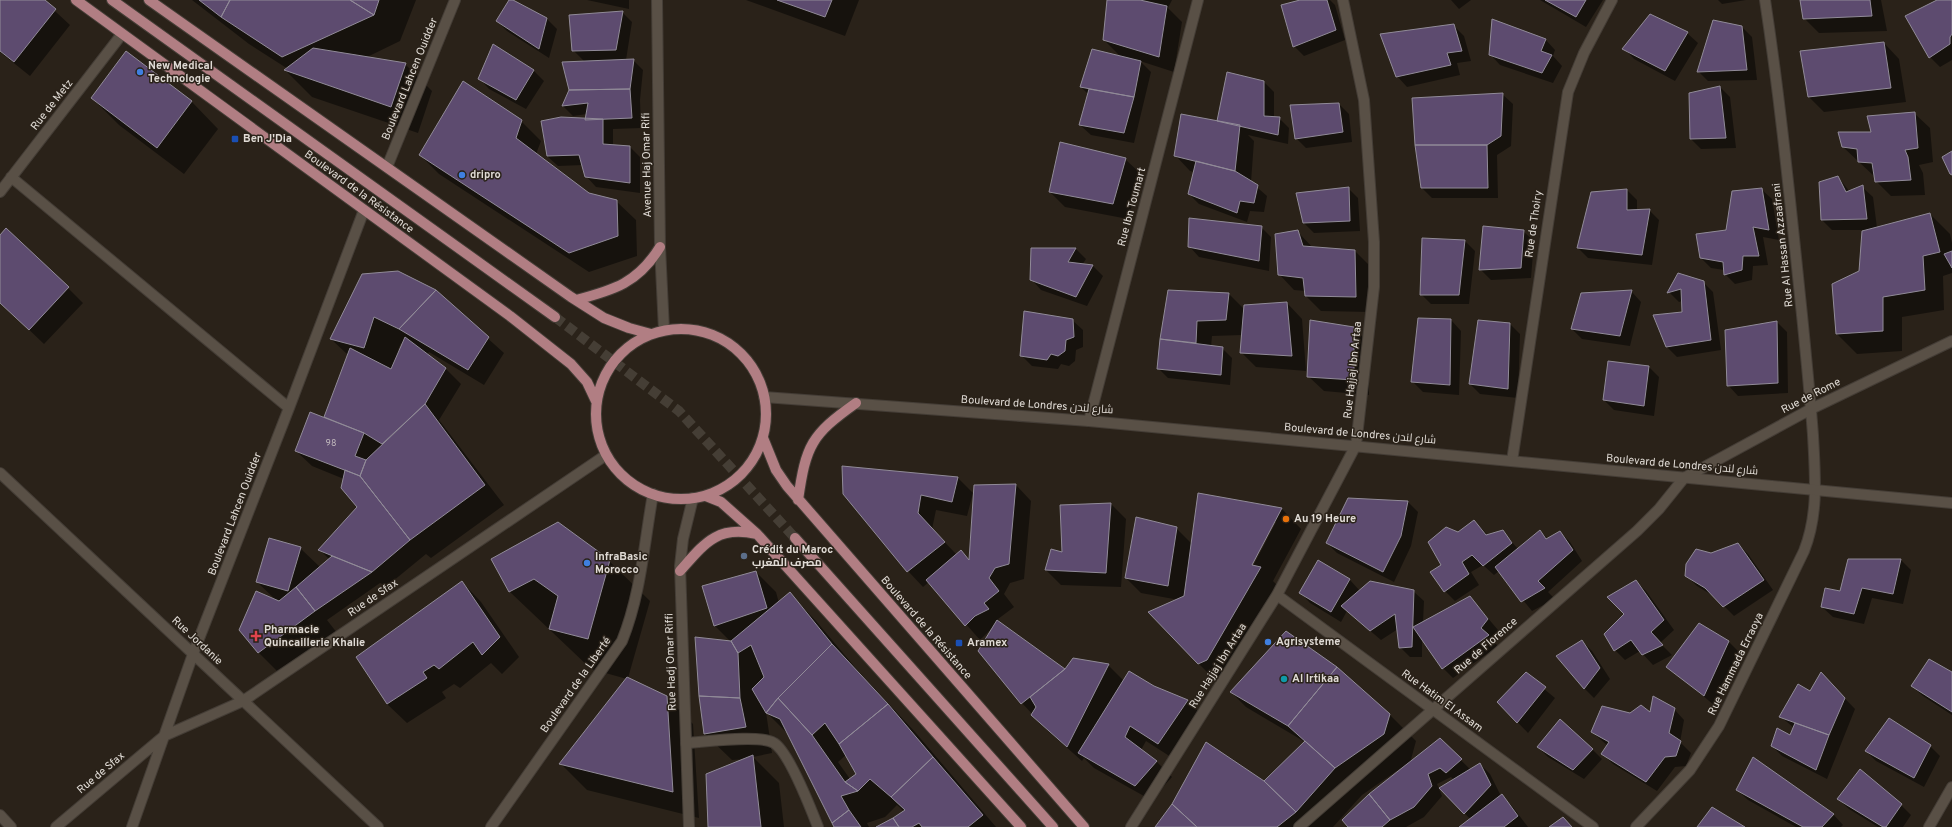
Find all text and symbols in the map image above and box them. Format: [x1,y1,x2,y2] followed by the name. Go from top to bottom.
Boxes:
[379,15,441,142] street label: Boulevard Lahcen Ouidder
[148,59,213,86] place label: New Medical Technologie
[135,67,145,77] marker: New Medical Technologie
[28,77,76,133] street label: Rue de Metz
[639,112,655,218] street label: Avenue Haj Omar Rifi
[243,132,292,146] place label: Ben J'Dia
[230,134,240,144] marker: Ben J'Dia
[301,148,417,237] street label: Boulevard de la Résistance
[1115,166,1149,248] street label: Rue Ibn Toumart
[470,168,501,182] place label: dripro
[457,170,467,180] marker: dripro
[1770,182,1796,308] street label: Rue Al Hassan Azzaafrani
[1522,189,1546,259] street label: Rue de Thoiry
[1341,320,1365,419] street label: Rue Hajjaj Ibn Artaa
[1779,375,1843,417] street label: Rue de Rome
[960,393,1114,417] street label: Boulevard de Londres شارع لندن
[1283,420,1437,448] street label: Boulevard de Londres شارع لندن
[326,438,336,449] house number: 98
[205,450,265,578] street label: Boulevard Lahcen Ouidder
[1605,451,1759,479] street label: Boulevard de Londres شارع لندن
[1294,512,1356,526] place label: Au 19 Heure
[1281,514,1291,524] marker: Au 19 Heure
[752,543,833,570] place label: Crédit du Maroc مصرف المغرب
[595,550,648,577] place label: InfraBasic Morocco
[739,551,749,561] marker: Crédit du Maroc مصرف المغرب
[582,558,592,568] marker: InfraBasic Morocco
[877,574,975,682] street label: Boulevard de la Résistance
[345,576,401,620] street label: Rue de Sfax
[1705,610,1767,718] street label: Rue Hammada Erraoya
[662,613,680,711] street label: Rue Hadj Omar Riffi
[168,614,226,668] street label: Rue Jordanie
[1451,615,1521,677] street label: Rue de Florence
[1186,621,1250,711] street label: Rue Hajjaj Ibn Artaa
[264,623,365,650] place label: Pharmacie Quincaillerie Khalie
[251,631,261,641] marker: Pharmacie Quincaillerie Khalie
[538,634,614,736] street label: Boulevard de la Liberté
[1276,635,1341,649] place label: Agrisysteme
[967,636,1008,650] place label: Aramex
[1263,637,1273,647] marker: Agrisysteme
[954,638,964,648] marker: Aramex
[1398,667,1486,735] street label: Rue Hatim El Assam
[1292,672,1339,686] place label: Al Irtikaa
[1279,674,1289,684] marker: Al Irtikaa
[74,749,128,797] street label: Rue de Sfax

